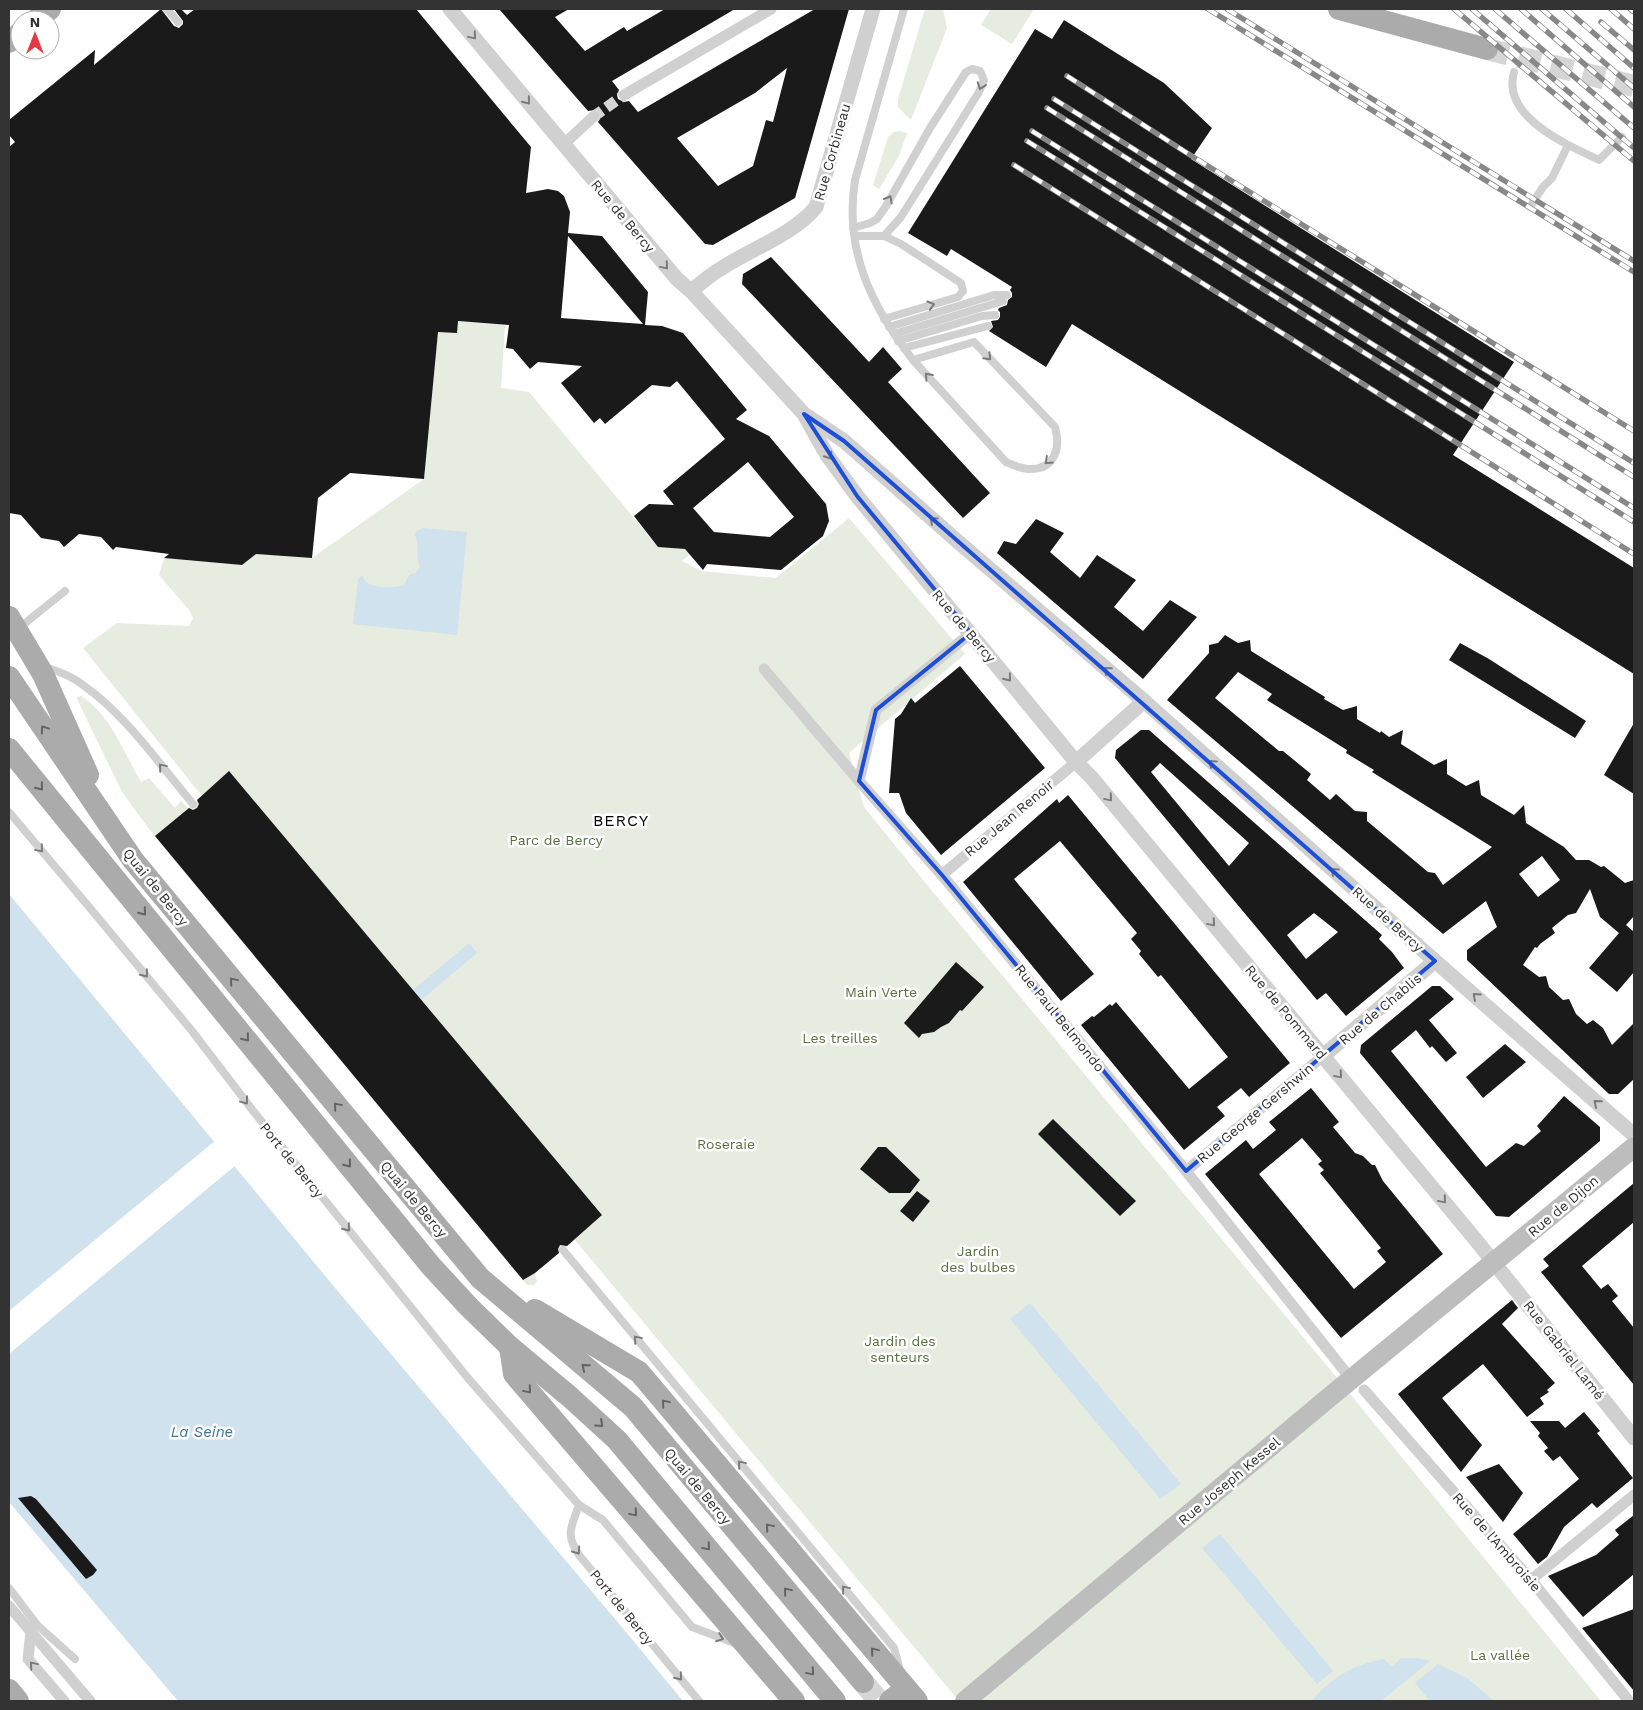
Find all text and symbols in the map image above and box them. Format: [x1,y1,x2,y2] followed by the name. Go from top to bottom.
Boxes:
[10,10,60,60] north arrow
[30,14,40,30] text: N
[467,31,476,40] one-way arrow
[977,81,987,90] one-way arrow
[522,96,531,105] one-way arrow
[811,102,853,202] street label: Rue Corbineau
[588,176,658,256] street label: Rue de Bercy
[883,196,893,205] one-way arrow
[660,260,668,269] one-way arrow
[926,301,934,311] one-way arrow
[982,351,991,360] one-way arrow
[925,373,934,382] one-way arrow
[823,451,832,460] one-way arrow
[1045,455,1054,464] one-way arrow
[929,516,938,525] one-way arrow
[929,586,999,666] street label: Rue de Bercy
[1103,666,1112,675] one-way arrow
[1002,672,1010,681] one-way arrow
[41,725,50,734] one-way arrow
[1209,759,1218,768] one-way arrow
[158,763,167,772] one-way arrow
[961,776,1057,860] street label: Rue Jean Renoir
[34,781,42,790] one-way arrow
[1103,793,1112,802] one-way arrow
[593,811,649,830] district label: BERCY
[509,832,604,848] park label: Parc de Bercy
[35,843,43,852] one-way arrow
[120,845,192,929] street label: Quai de Bercy
[1330,867,1339,876] one-way arrow
[1349,883,1427,955] street label: Rue de Bercy
[137,907,146,916] one-way arrow
[1207,918,1216,927] one-way arrow
[1012,961,1108,1075] street label: Rue Paul Belmondo
[1242,962,1330,1062] street label: Rue de Pommard
[139,968,148,977] one-way arrow
[1336,970,1424,1048] street label: Rue de Chablis
[231,978,239,987] one-way arrow
[845,984,917,1000] park label: Main Verte
[1472,992,1481,1001] one-way arrow
[802,1030,878,1046] park label: Les treilles
[240,1033,249,1042] one-way arrow
[1194,1060,1316,1166] street label: Rue George Gershwin
[1333,1069,1342,1078] one-way arrow
[239,1095,248,1105] one-way arrow
[1594,1100,1603,1109] one-way arrow
[334,1103,343,1112] one-way arrow
[257,1119,328,1201] street label: Port de Bercy
[697,1136,755,1152] park label: Roseraie
[377,1158,451,1241] street label: Quai de Bercy
[343,1159,352,1168] one-way arrow
[1525,1172,1601,1240] street label: Rue de Dijon
[1437,1194,1445,1203] one-way arrow
[341,1222,349,1231] one-way arrow
[941,1243,1015,1275] park label: Jardin des bulbes
[1520,1297,1608,1403] street label: Rue Gabriel Lamé
[864,1333,936,1365] park label: Jardin des senteurs
[633,1336,642,1345] one-way arrow
[581,1364,590,1373] one-way arrow
[523,1384,531,1393] one-way arrow
[661,1399,670,1408] one-way arrow
[595,1418,604,1427] one-way arrow
[171,1423,233,1441] water label: La Seine
[1175,1433,1284,1528] street label: Rue Joseph Kessel
[661,1445,735,1528] street label: Quai de Bercy
[739,1461,747,1470] one-way arrow
[1450,1489,1544,1595] street label: Rue de l'Ambroisie
[628,1508,637,1517] one-way arrow
[767,1524,775,1533] one-way arrow
[701,1541,710,1550] one-way arrow
[571,1545,580,1555] one-way arrow
[587,1566,658,1648] street label: Port de Bercy
[842,1586,850,1595] one-way arrow
[784,1588,792,1597] one-way arrow
[715,1632,724,1642] one-way arrow
[1470,1647,1530,1663] park label: La vallée
[870,1648,879,1657] one-way arrow
[31,1662,39,1671] one-way arrow
[805,1666,814,1675] one-way arrow
[673,1671,682,1680] one-way arrow

